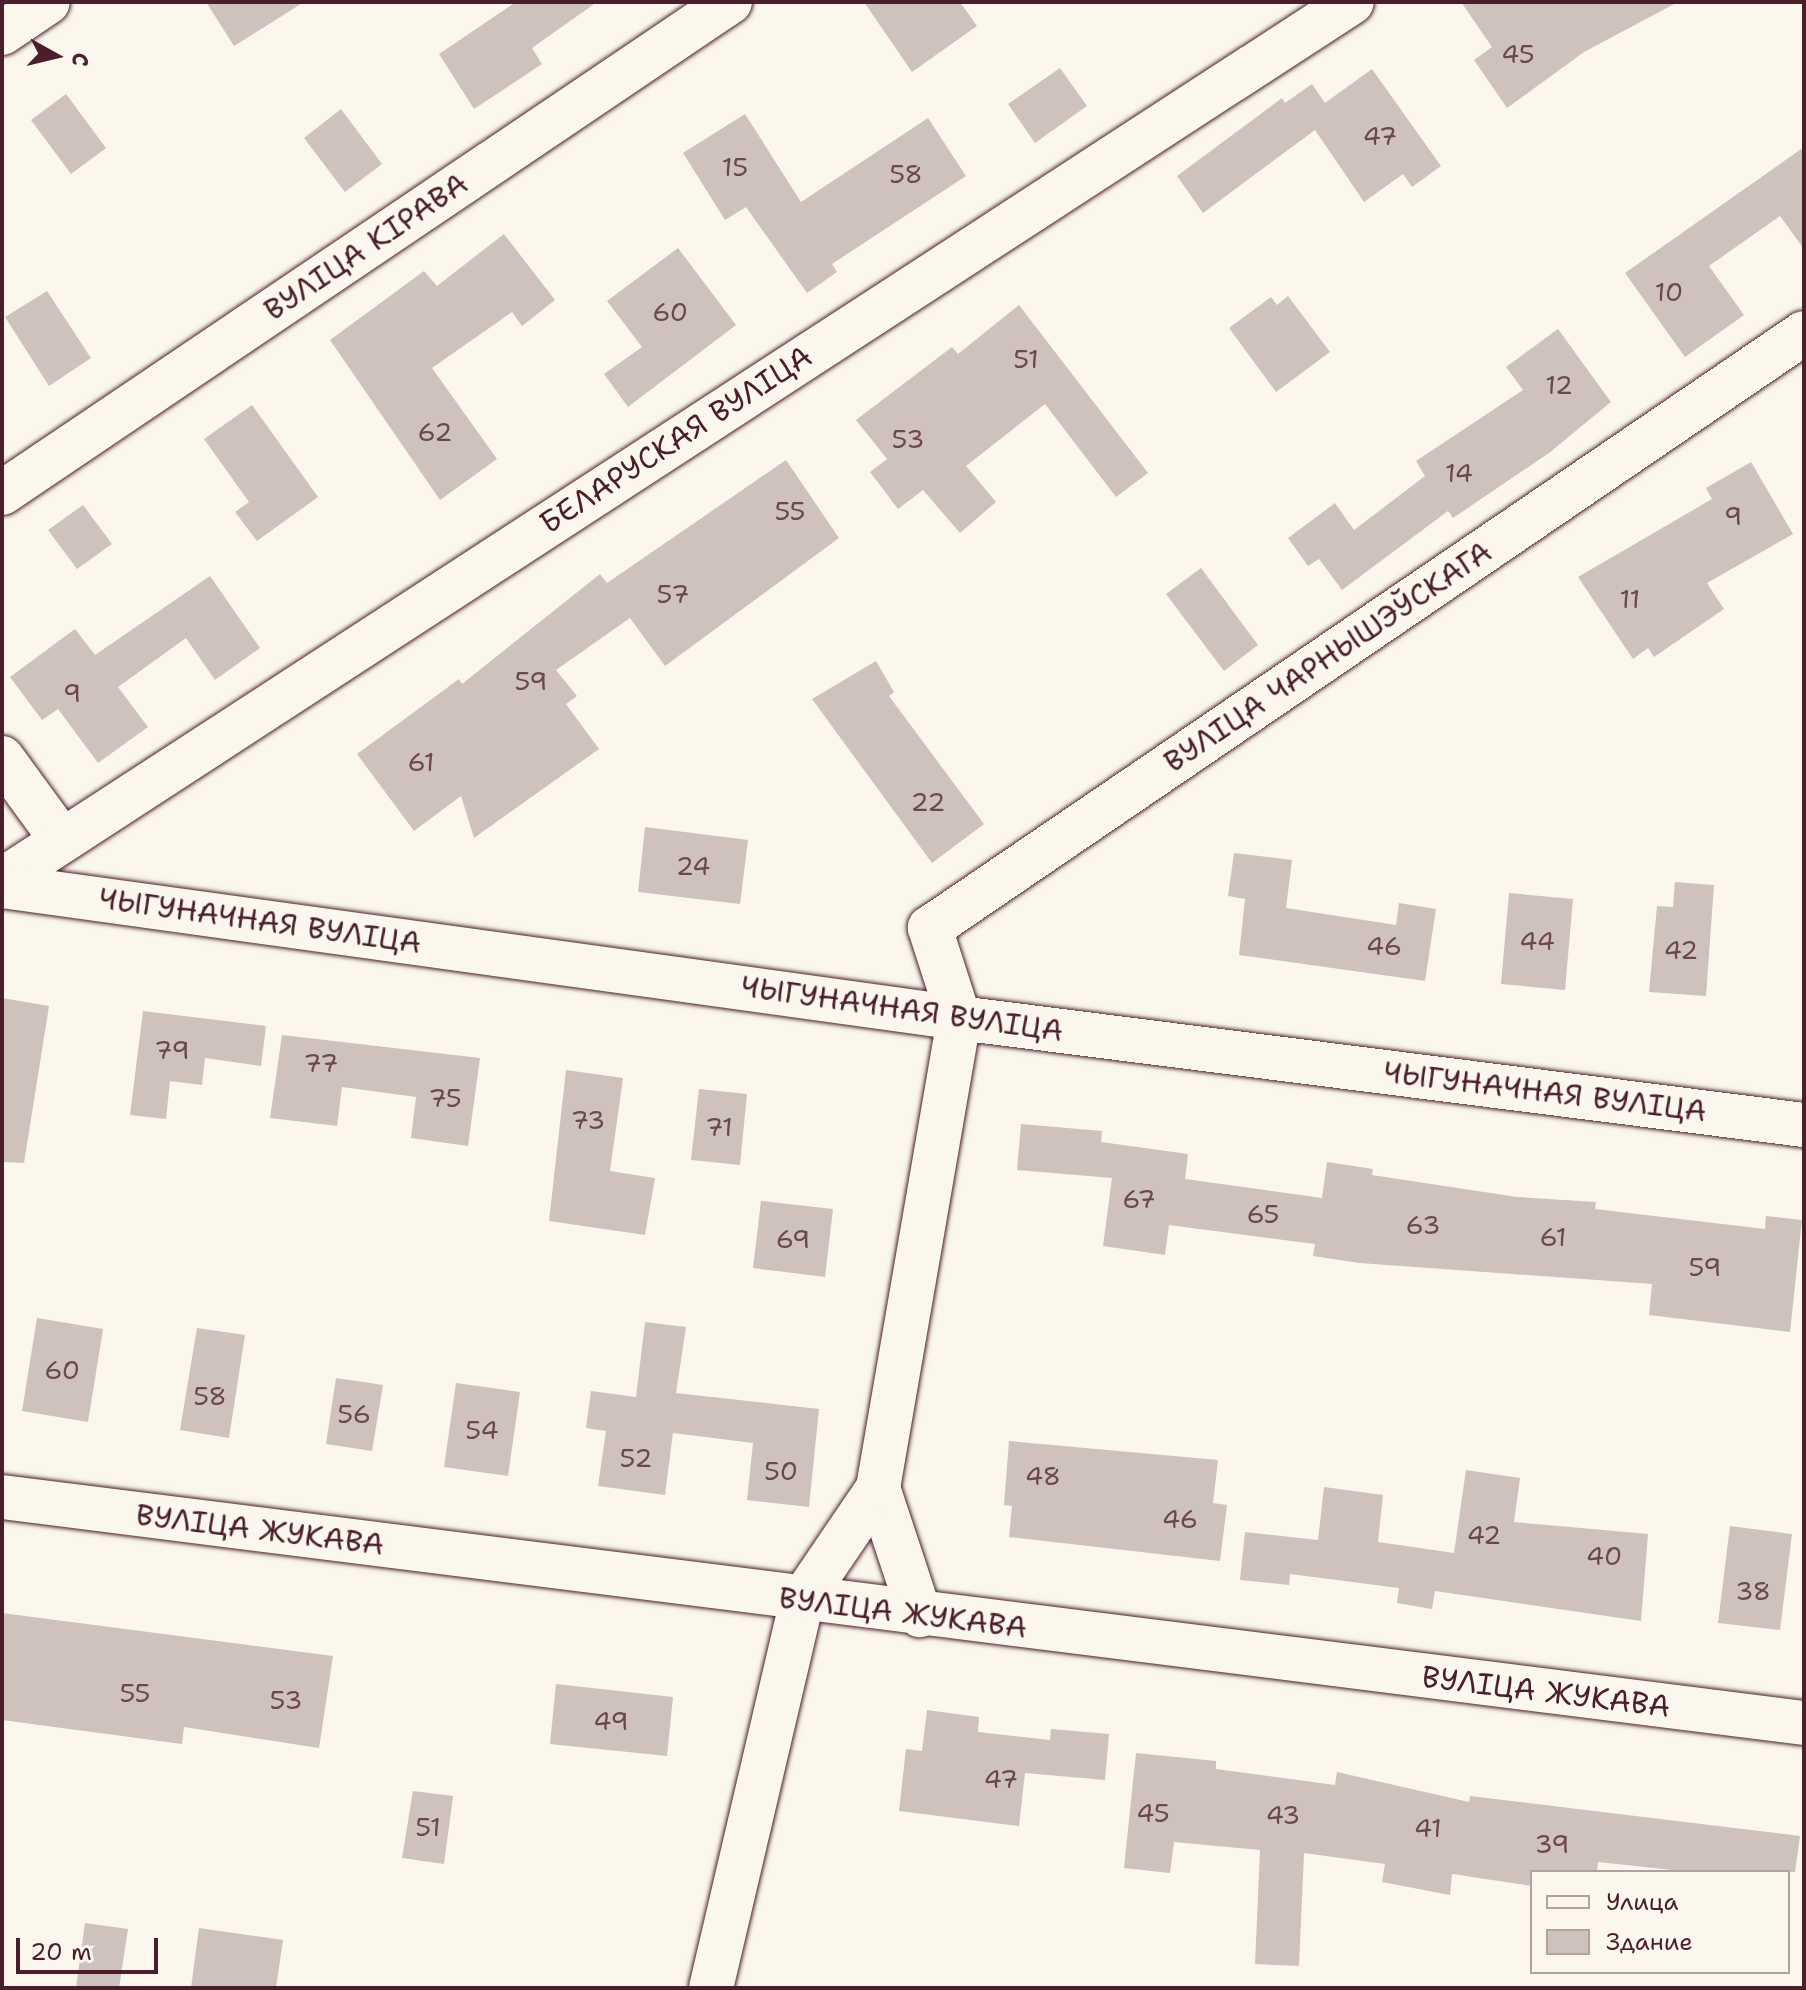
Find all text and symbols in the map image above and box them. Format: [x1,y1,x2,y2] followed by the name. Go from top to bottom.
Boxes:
[16,16,96,96] north arrow
[1501,38,1535,70] house number: 45
[65,51,96,68] text: С
[1363,120,1397,152] house number: 47
[722,151,748,183] house number: 15
[889,158,923,190] house number: 58
[257,166,475,328] street label: ВУЛІЦА КІРАВА
[1655,276,1683,308] house number: 10
[652,296,688,328] house number: 60
[533,338,819,542] street label: БЕЛАРУСКАЯ ВУЛІЦА
[1013,343,1039,375] house number: 51
[1545,369,1573,401] house number: 12
[418,416,452,448] house number: 62
[892,423,924,455] house number: 53
[1445,457,1473,489] house number: 14
[774,495,806,527] house number: 55
[1724,500,1742,532] house number: 9
[1157,534,1499,780] street label: ВУЛІЦА ЧАРНЫШЭЎСКАГА
[657,578,689,610] house number: 57
[1620,583,1640,615] house number: 11
[515,665,547,697] house number: 59
[63,677,81,709] house number: 9
[407,746,435,778] house number: 61
[910,786,946,818] house number: 22
[676,850,710,882] house number: 24
[96,881,424,961] street label: ЧЫГУНАЧНАЯ ВУЛІЦА
[1519,925,1555,957] house number: 44
[1366,930,1402,962] house number: 46
[1664,934,1698,966] house number: 42
[738,969,1066,1049] street label: ЧЫГУНАЧНАЯ ВУЛІЦА
[154,1034,190,1066] house number: 79
[304,1047,338,1079] house number: 77
[1381,1054,1709,1130] street label: ЧЫГУНАЧНАЯ ВУЛІЦА
[428,1082,462,1114] house number: 75
[571,1104,605,1136] house number: 73
[705,1111,733,1143] house number: 71
[1122,1183,1156,1215] house number: 67
[1246,1198,1280,1230] house number: 65
[1406,1209,1440,1241] house number: 63
[1539,1221,1567,1253] house number: 61
[776,1223,810,1255] house number: 69
[1689,1251,1721,1283] house number: 59
[44,1354,80,1386] house number: 60
[193,1380,227,1412] house number: 58
[337,1398,371,1430] house number: 56
[465,1414,499,1446] house number: 54
[620,1442,652,1474] house number: 52
[764,1455,798,1487] house number: 50
[1025,1460,1061,1492] house number: 48
[134,1497,386,1563] street label: ВУЛІЦА ЖУКАВА
[1162,1503,1198,1535] house number: 46
[1467,1519,1501,1551] house number: 42
[1586,1540,1622,1572] house number: 40
[1735,1575,1771,1607] house number: 38
[777,1580,1029,1646] street label: ВУЛІЦА ЖУКАВА
[1420,1659,1672,1725] street label: ВУЛІЦА ЖУКАВА
[119,1677,151,1709] house number: 55
[270,1684,302,1716] house number: 53
[593,1705,629,1737] house number: 49
[984,1763,1018,1795] house number: 47
[1136,1797,1170,1829] house number: 45
[1266,1799,1300,1831] house number: 43
[415,1811,441,1843] house number: 51
[1414,1812,1442,1844] house number: 41
[1535,1828,1569,1860] house number: 39
[1530,1870,1790,1974] legend
[1606,1886,1679,1918] text: Улица
[20,1922,162,1972] scale bar
[1606,1926,1693,1958] text: Здание
[30,1936,92,1968] text: 20 m

